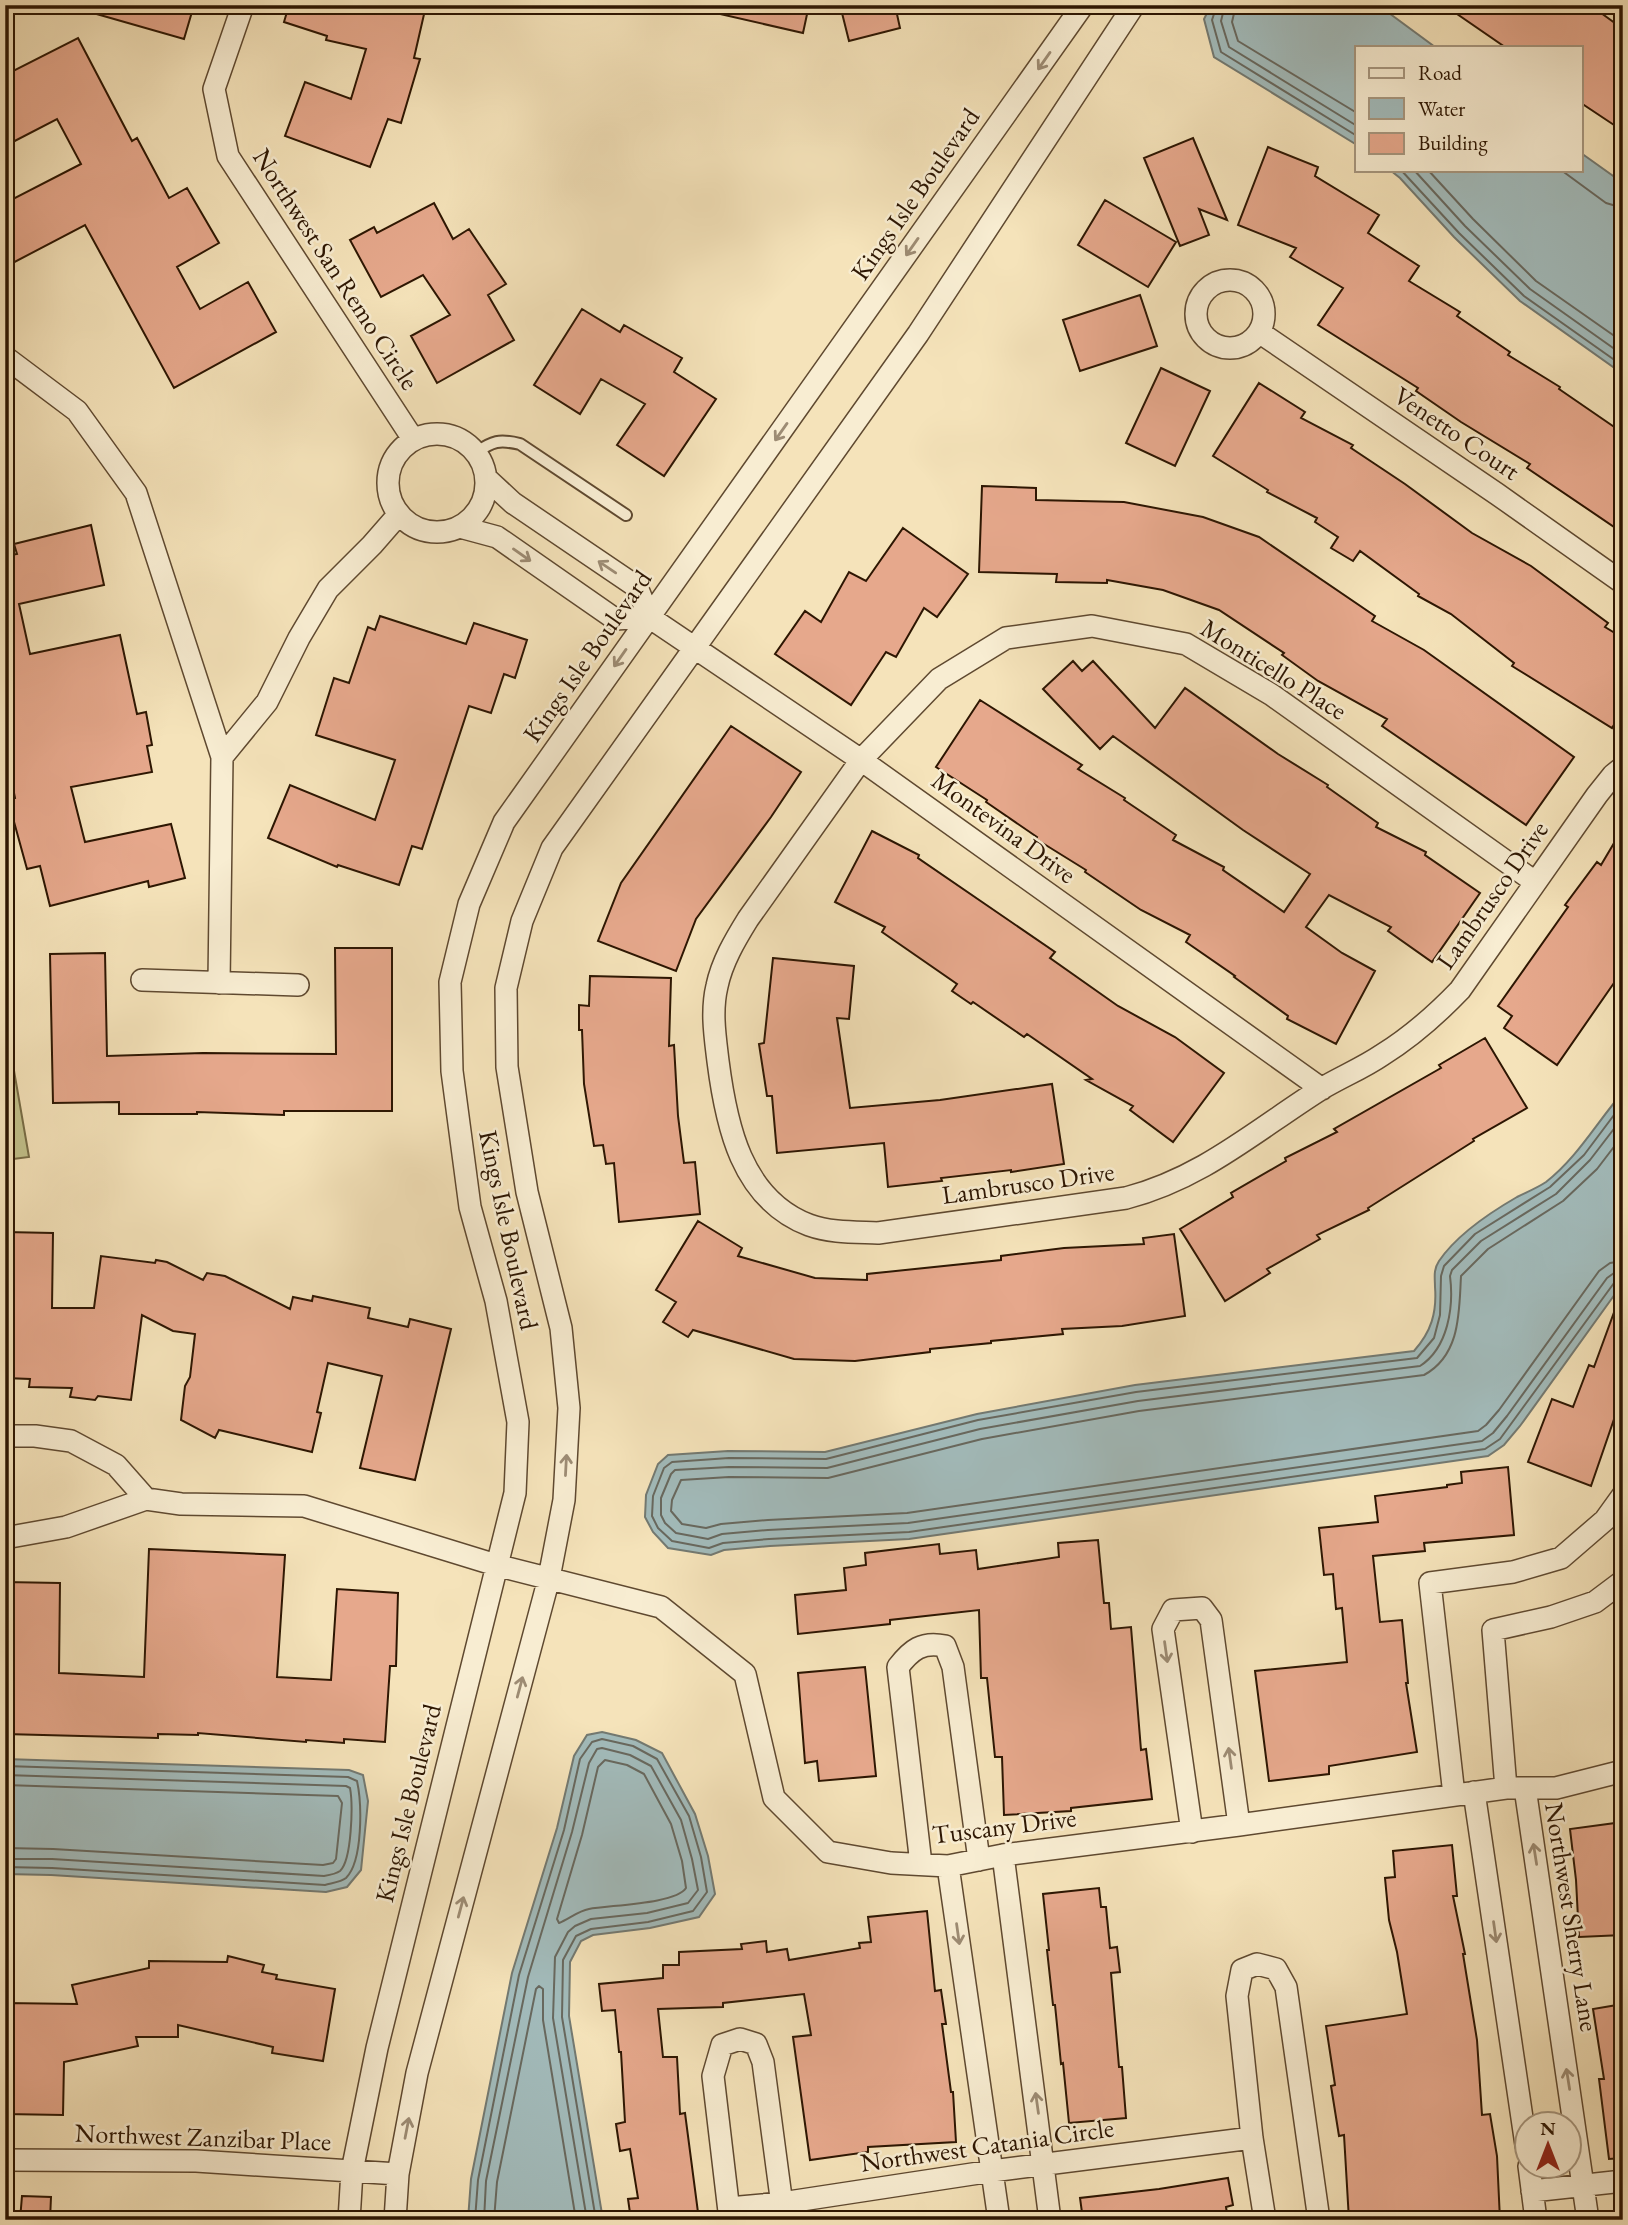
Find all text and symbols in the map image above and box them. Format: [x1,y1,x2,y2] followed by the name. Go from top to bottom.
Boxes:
[1355,46,1582,172] legend
[1037,51,1051,70] one-way arrow
[1418,59,1462,86] text: Road
[1418,95,1465,122] text: Water
[843,100,988,287] street label: Kings Isle Boulevard
[1418,129,1488,156] text: Building
[245,142,427,396] street label: Northwest San Remo Circle
[905,237,919,256] one-way arrow
[1387,378,1527,488] street label: Venetto Court
[773,422,788,441] one-way arrow
[512,548,531,562] one-way arrow
[598,560,618,574] one-way arrow
[515,562,660,749] street label: Kings Isle Boulevard
[1195,611,1353,727] street label: Monticello Place
[613,648,628,667] one-way arrow
[925,763,1083,891] street label: Montevina Drive
[1428,814,1556,976] street label: Lambrusco Drive
[471,1127,547,1334] street label: Kings Isle Boulevard
[940,1154,1116,1212] street label: Lambrusco Drive
[560,1454,573,1477] one-way arrow
[1160,1640,1173,1663] one-way arrow
[514,1677,527,1699] one-way arrow
[367,1700,449,1906] street label: Kings Isle Boulevard
[1223,1747,1236,1770] one-way arrow
[930,1800,1078,1852] street label: Tuscany Drive
[1537,1800,1607,2034] street label: Northwest Sherry Lane
[1528,1843,1541,1866] one-way arrow
[455,1896,468,1919] one-way arrow
[1489,1921,1502,1943] one-way arrow
[951,1922,964,1944] one-way arrow
[1562,2068,1575,2091] one-way arrow
[1030,2092,1043,2115] one-way arrow
[858,2110,1116,2180] street label: Northwest Catania Circle
[1512,2110,1582,2180] north arrow
[74,2116,332,2158] street label: Northwest Zanzibar Place
[1540,2116,1556,2141] text: N
[400,2117,414,2140] one-way arrow

